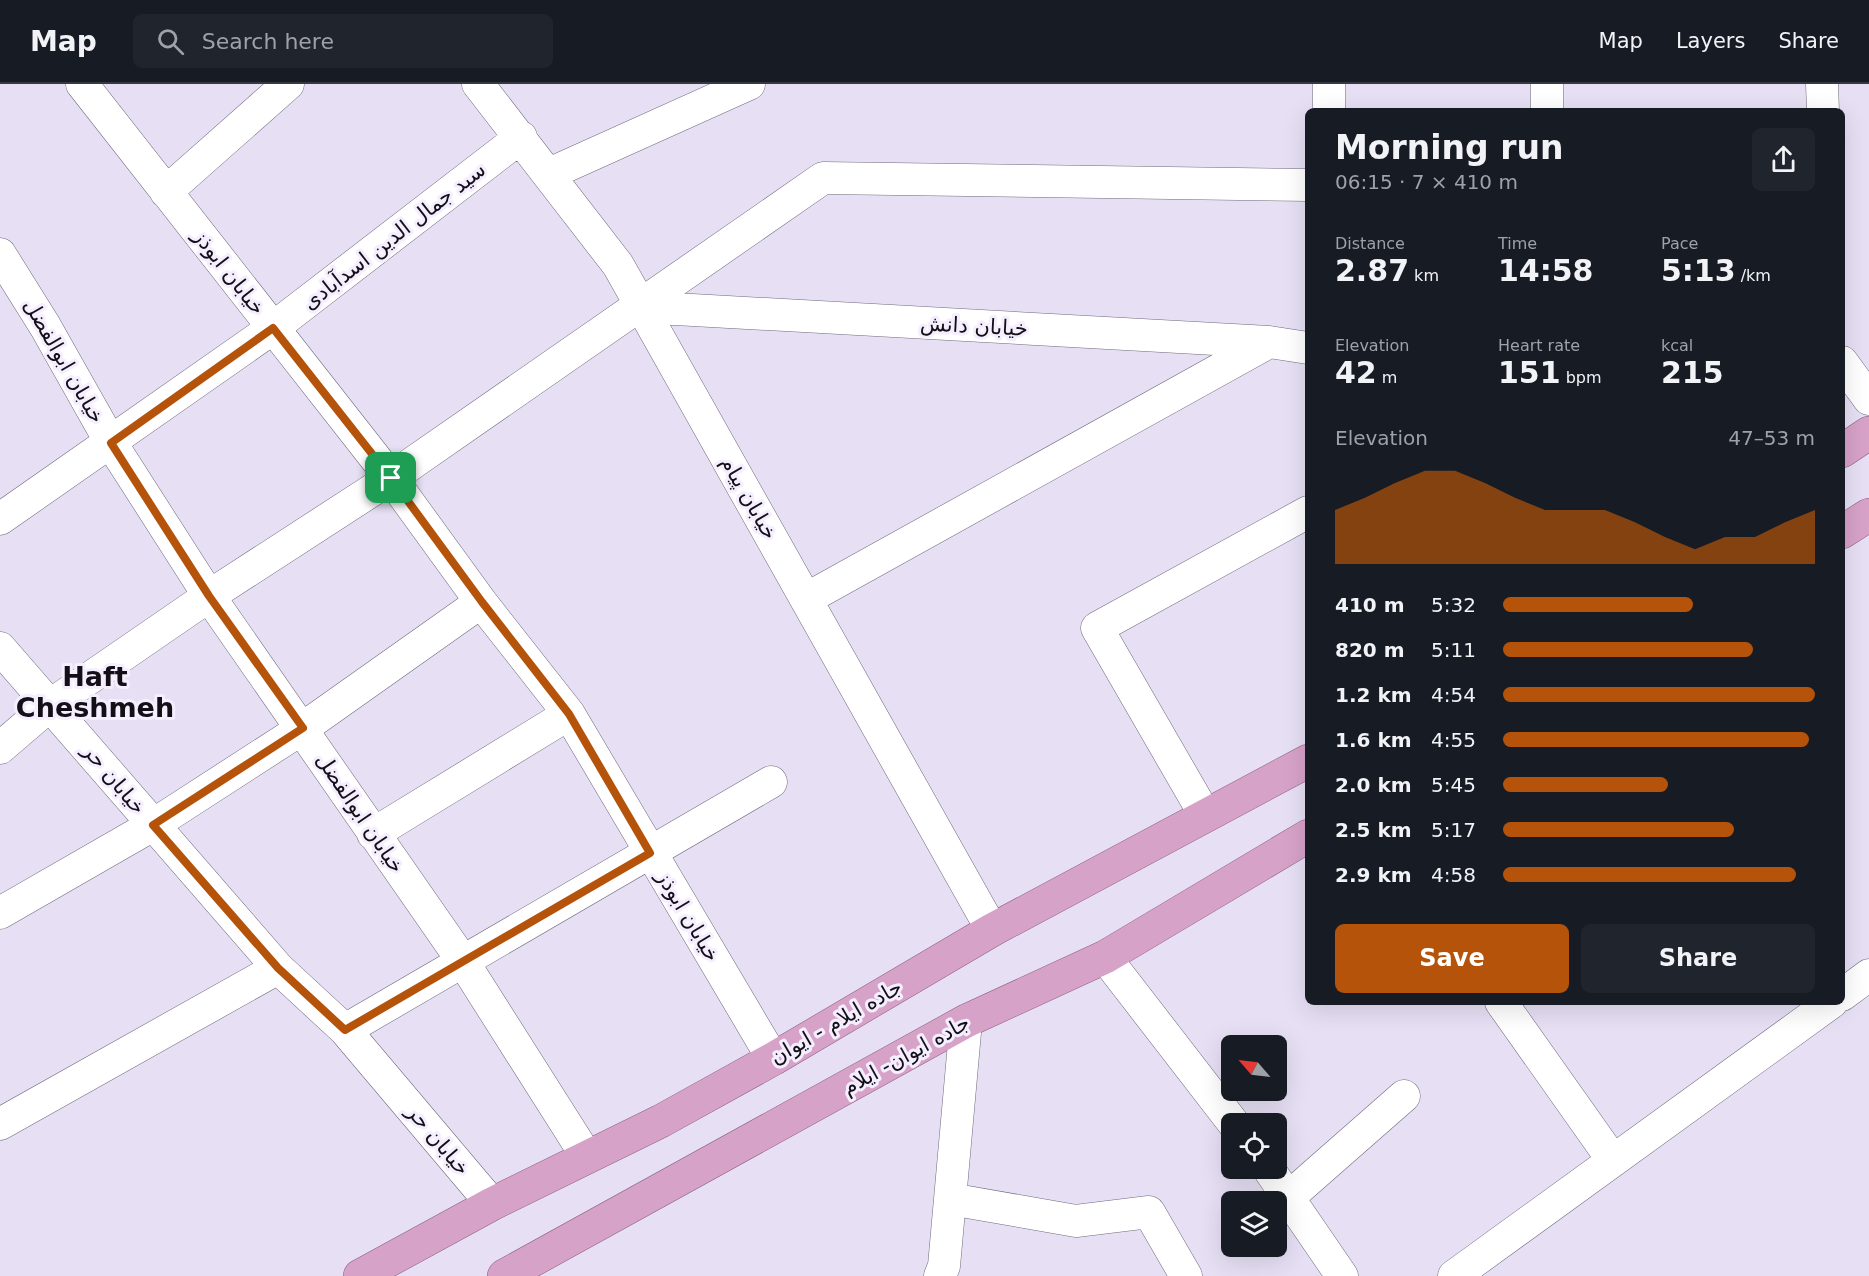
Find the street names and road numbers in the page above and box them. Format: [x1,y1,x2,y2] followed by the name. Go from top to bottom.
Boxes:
[297,156,490,315] street label: سید جمال الدین اسدآبادی
[188,224,270,320] street label: خیابان ابوذز
[19,295,109,427] street label: خیابان ابوالفضل
[920,311,1028,341] street label: خیابان دانش
[716,452,782,544] street label: خیابان پیام
[77,738,150,819] street label: خیابان حر
[311,748,409,878] street label: خیابان ابوالفضل
[651,865,725,966] street label: خیابان ابوذز
[766,975,906,1069] street label: جاده ایلام - ایوان
[838,1010,974,1100] street label: جاده ایوان- ایلام
[401,1099,474,1180] street label: خیابان حر

